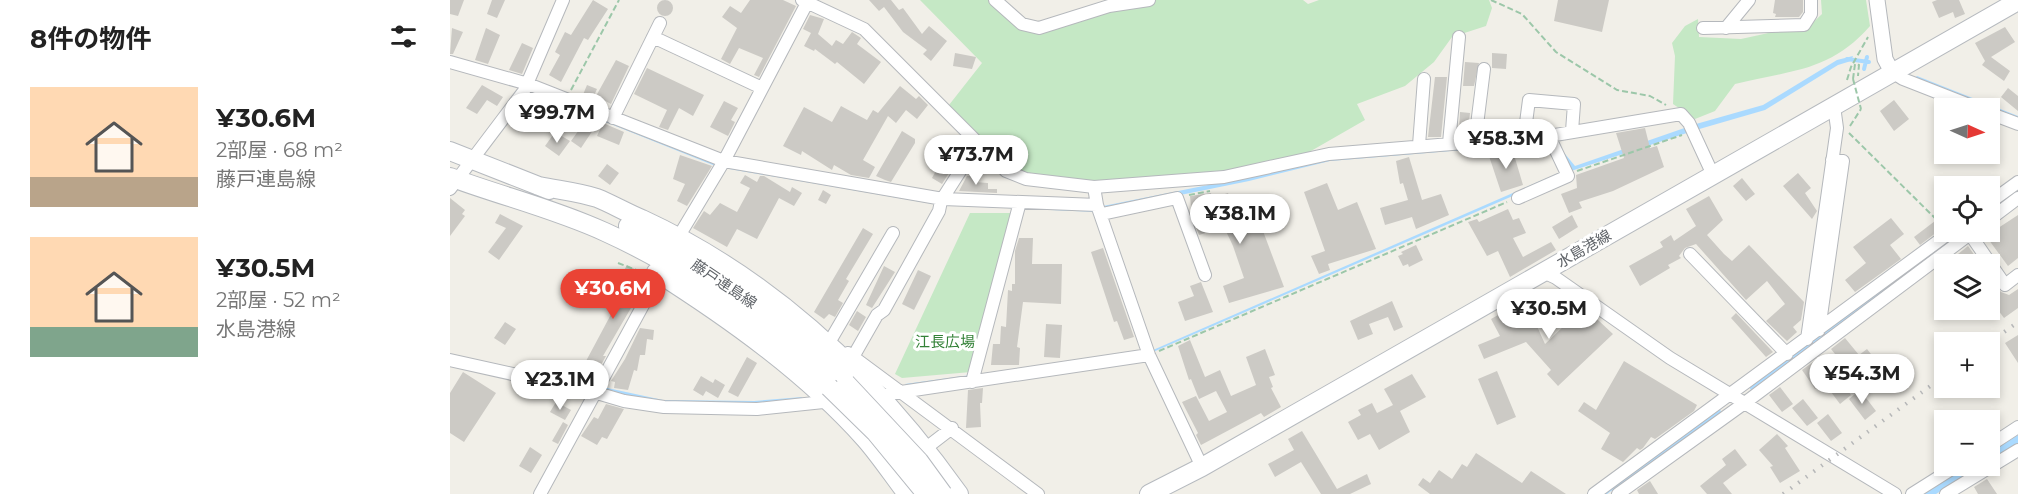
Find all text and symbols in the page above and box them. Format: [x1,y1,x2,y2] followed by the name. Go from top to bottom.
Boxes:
[387,20,420,53] icon: filters
[30,23,151,55] text: 8件の物件
[508,93,606,144] pin: ¥99.7M
[1934,98,2000,164] north arrow
[1934,98,2000,476] map controls
[519,100,595,124] text: ¥99.7M
[216,102,316,134] text: ¥30.6M
[78,111,150,183] icon: home
[1457,119,1555,170] pin: ¥58.3M
[1468,126,1544,150] text: ¥58.3M
[927,135,1025,186] pin: ¥73.7M
[216,138,343,162] text: 2部屋 · 68 m²
[938,142,1014,166] text: ¥73.7M
[216,167,316,191] text: 藤戸連島線
[1934,176,2000,242] button: locate
[1191,194,1289,245] pin: ¥38.1M
[1204,201,1276,225] text: ¥38.1M
[1553,225,1614,272] street label: 水島港線
[216,252,315,284] text: ¥30.5M
[1934,254,2000,320] button: layers
[688,255,761,312] street label: 藤戸連島線
[78,261,150,333] icon: home
[564,269,662,320] pin: ¥30.6M
[575,276,651,300] text: ¥30.6M
[216,288,341,312] text: 2部屋 · 52 m²
[1500,289,1598,340] pin: ¥30.5M
[1511,296,1587,320] text: ¥30.5M
[216,317,296,341] text: 水島港線
[915,332,975,351] park label: 江長広場
[1934,332,2000,398] button: +
[1813,354,1911,405] pin: ¥54.3M
[511,360,609,411] pin: ¥23.1M
[1823,361,1901,385] text: ¥54.3M
[525,367,595,391] text: ¥23.1M
[1934,410,2000,476] button: −

